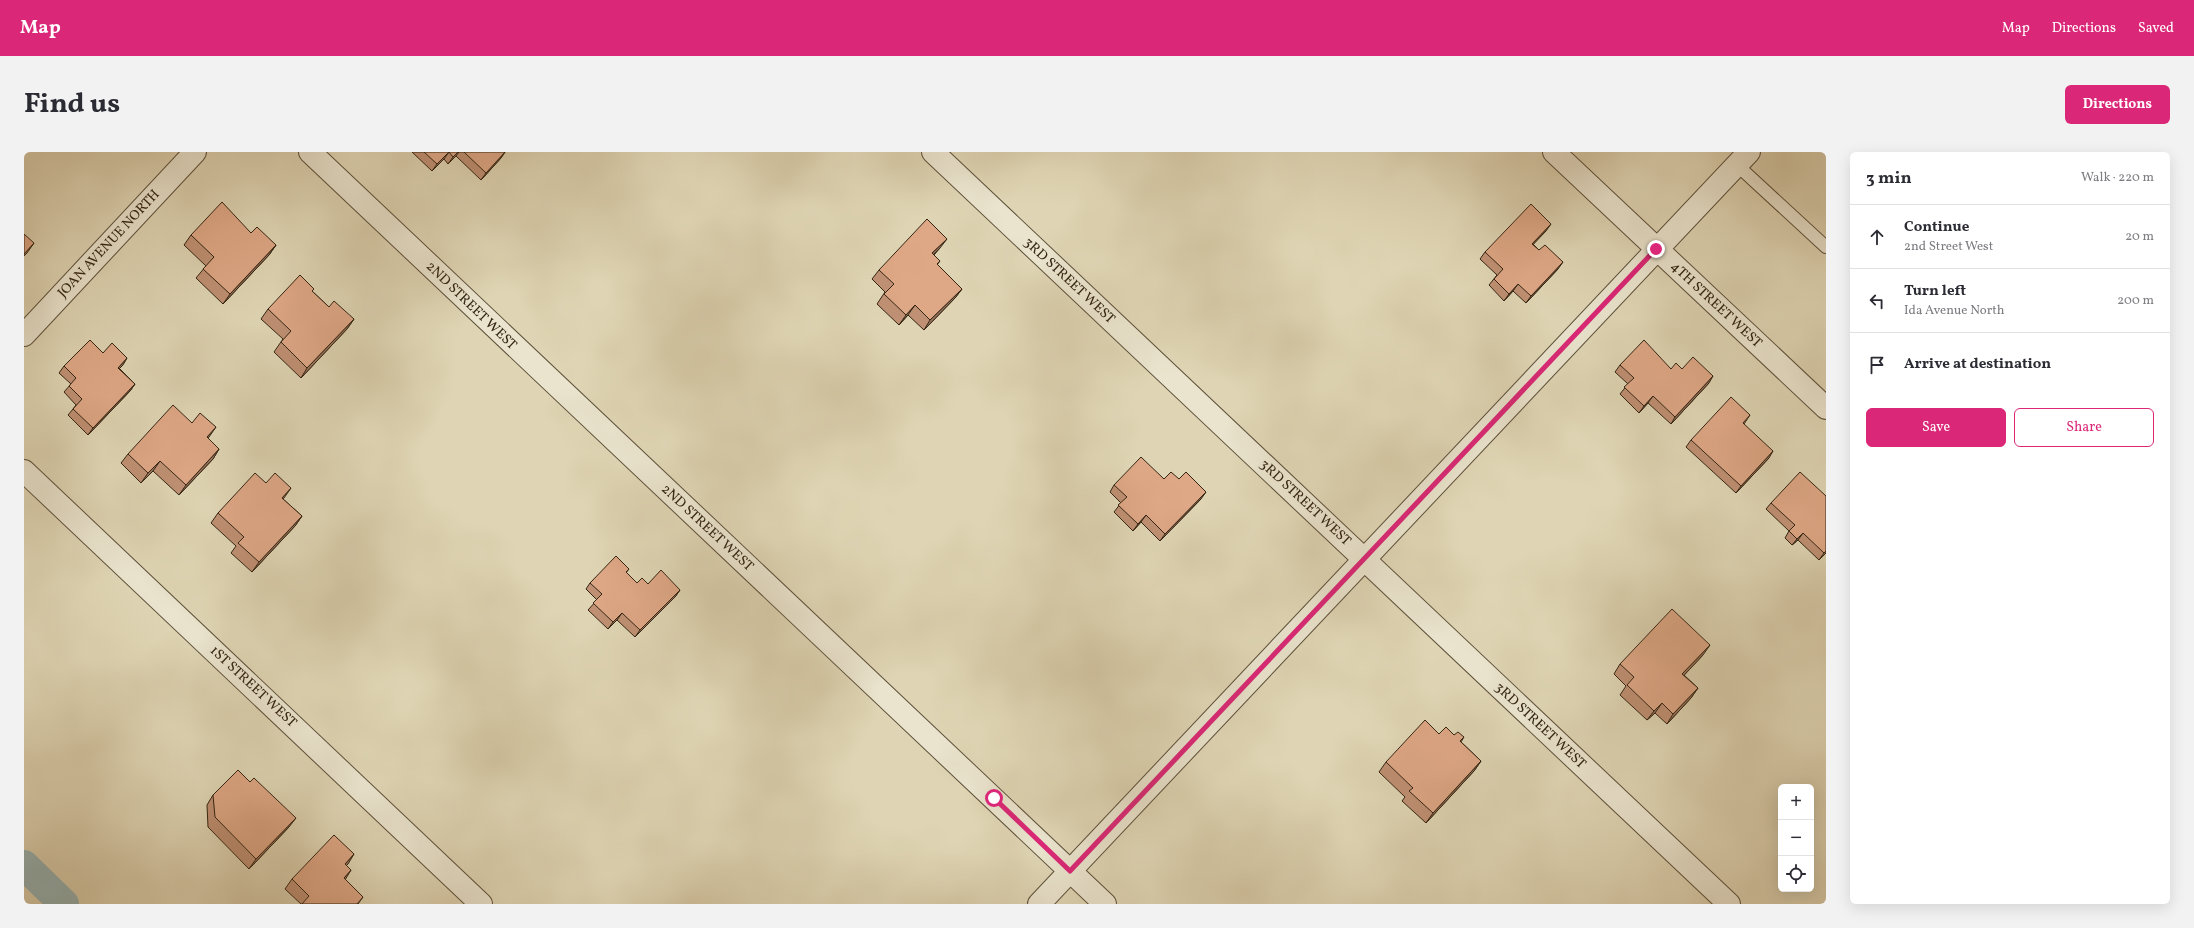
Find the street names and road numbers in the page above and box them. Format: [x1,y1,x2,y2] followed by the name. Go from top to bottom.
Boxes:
[54,186,164,302] street label: JOAN AVENUE NORTH
[1019,234,1119,328] street label: 3RD STREET WEST
[421,257,521,355] street label: 2ND STREET WEST
[1666,258,1766,352] street label: 4TH STREET WEST
[1255,456,1355,550] street label: 3RD STREET WEST
[657,480,757,576] street label: 2ND STREET WEST
[205,642,301,732] street label: 1ST STREET WEST
[1490,679,1590,773] street label: 3RD STREET WEST

